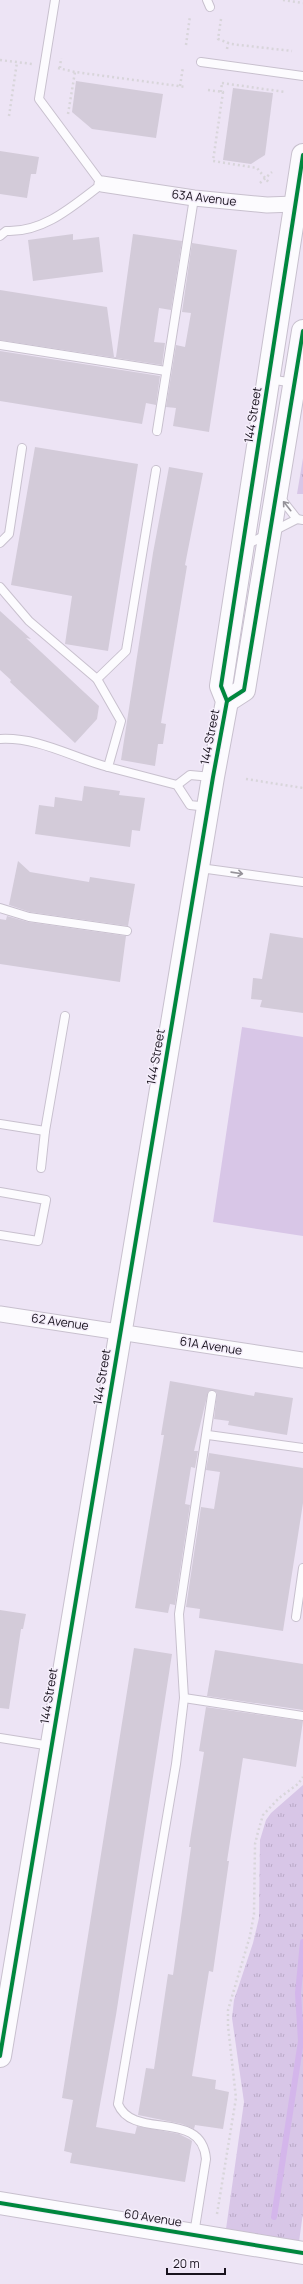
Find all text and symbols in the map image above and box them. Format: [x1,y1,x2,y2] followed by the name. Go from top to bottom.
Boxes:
[171,185,237,210] street label: 63A Avenue
[240,385,265,444] street label: 144 Street
[282,501,291,511] one-way arrow
[196,707,223,766] street label: 144 Street
[230,869,243,877] one-way arrow
[142,1027,169,1086] street label: 144 Street
[30,1309,90,1334] street label: 62 Avenue
[179,1332,244,1359] street label: 61A Avenue
[89,1347,114,1406] street label: 144 Street
[36,1666,61,1725] street label: 144 Street
[123,2205,183,2230] street label: 60 Avenue
[167,2250,225,2276] scale bar
[173,2255,200,2272] text: 20 m

